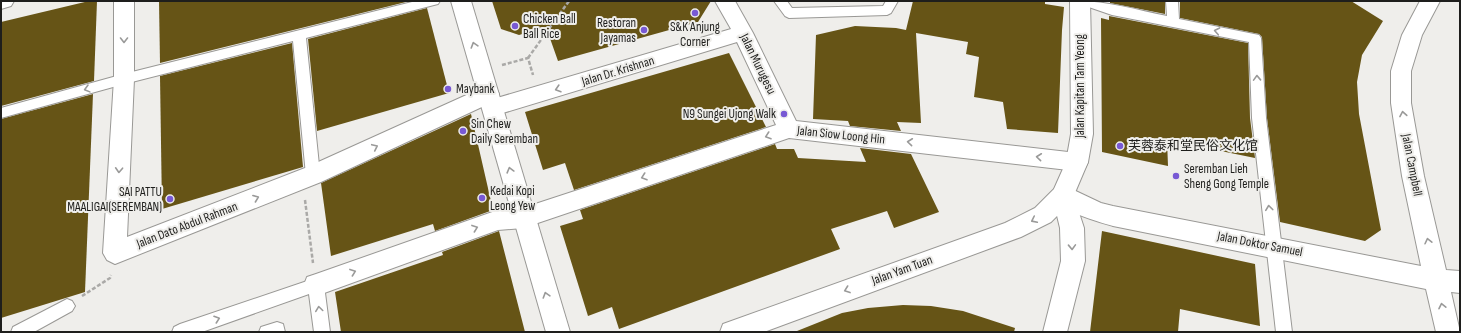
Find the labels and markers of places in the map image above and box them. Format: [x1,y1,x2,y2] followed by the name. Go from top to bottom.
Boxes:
[690,8,700,18] marker: S&K Anjung Corner
[523,11,576,42] place label: Chicken Ball Ball Rice
[597,15,636,46] place label: Restoran Jayamas
[670,19,720,50] place label: S&K Anjung Corner
[510,21,520,31] marker: Chicken Ball Ball Rice
[639,25,649,35] marker: Restoran Jayamas
[456,81,495,97] place label: Maybank
[443,84,453,94] marker: Maybank
[683,106,776,122] place label: N9 Sungei Ujong Walk
[779,109,789,119] marker: N9 Sungei Ujong Walk
[471,116,538,147] place label: Sin Chew Daily Seremban
[458,126,468,136] marker: Sin Chew Daily Seremban
[1128,138,1258,154] place label: 芙蓉泰和堂民俗文化馆
[1115,141,1125,151] marker: 芙蓉泰和堂民俗文化馆
[1184,161,1269,192] place label: Seremban Lieh Sheng Gong Temple
[1171,171,1181,181] marker: Seremban Lieh Sheng Gong Temple
[490,183,536,214] place label: Kedai Kopi Leong Yew
[67,184,162,215] place label: SAI PATTU MAALIGAI(SEREMBAN)
[477,193,487,203] marker: Kedai Kopi Leong Yew
[165,194,175,204] marker: SAI PATTU MAALIGAI(SEREMBAN)

